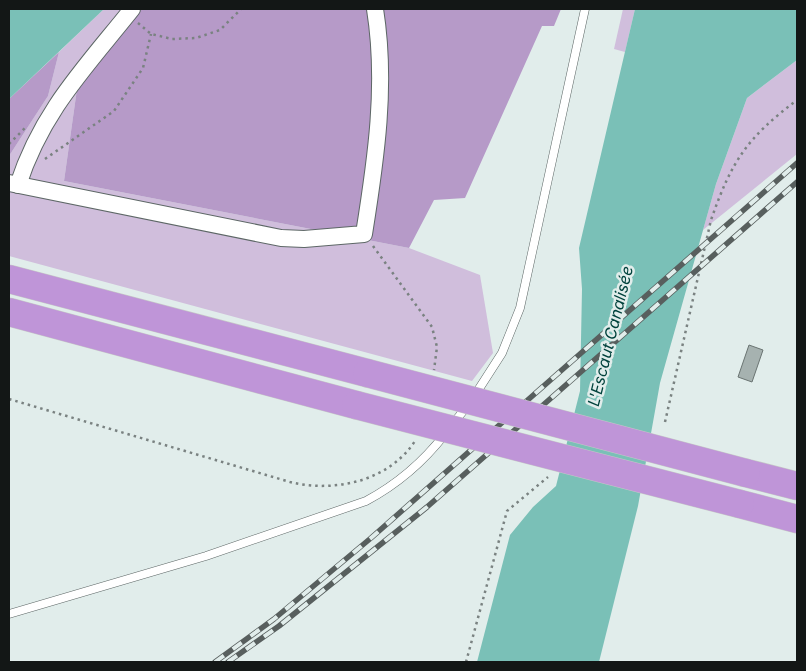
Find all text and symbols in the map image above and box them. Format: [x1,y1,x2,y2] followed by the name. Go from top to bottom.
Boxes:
[583,264,637,408] water label: L'Escaut Canalisée

